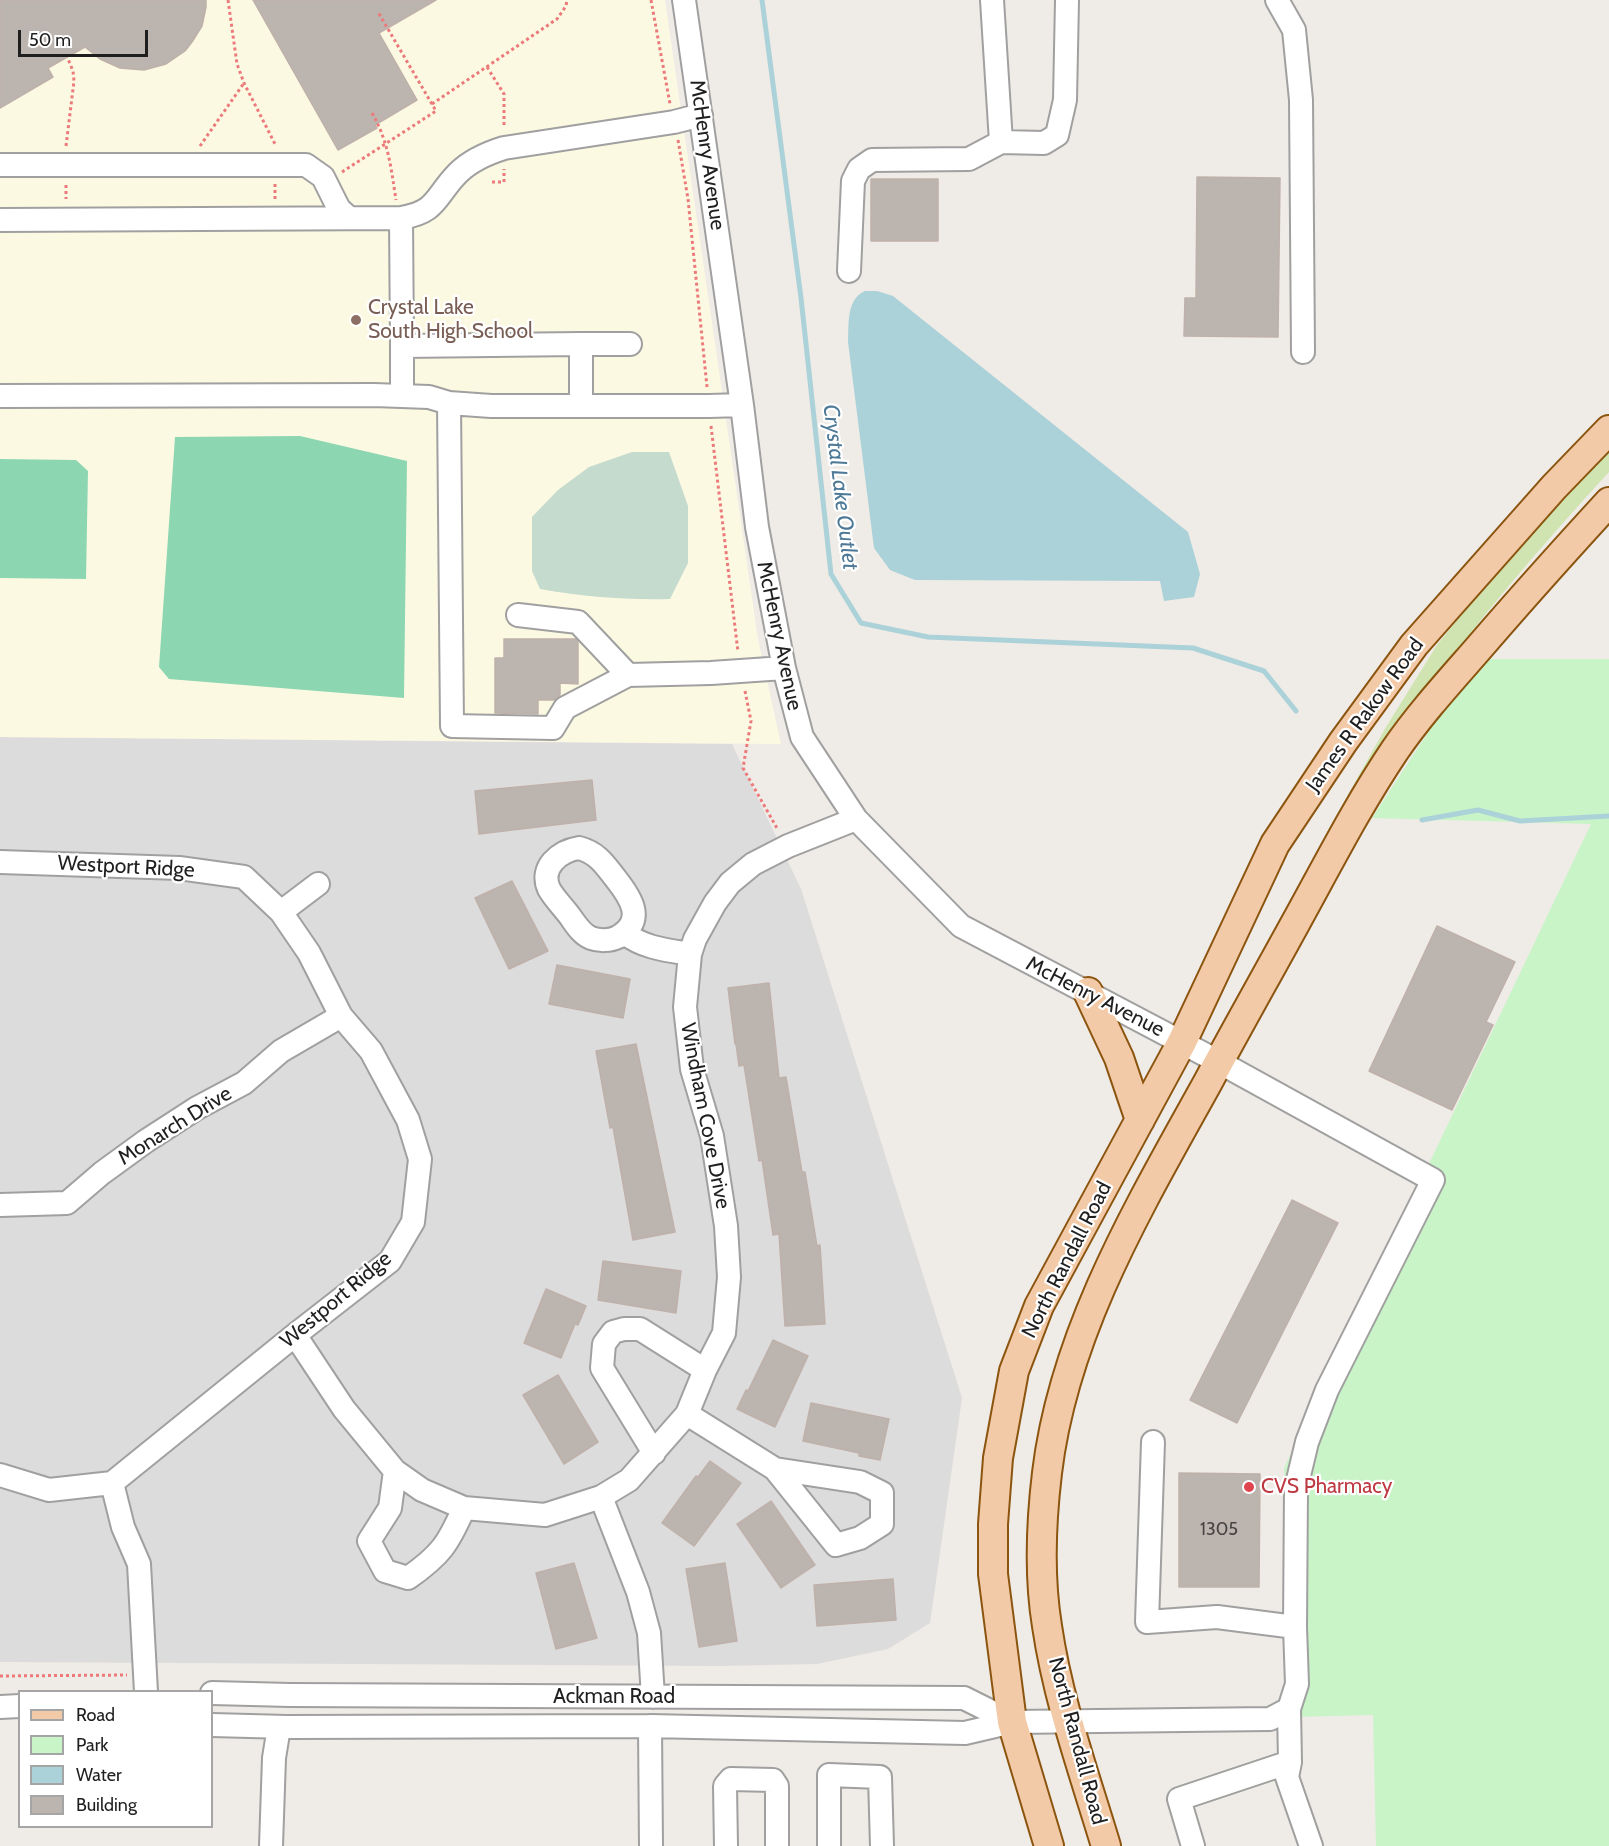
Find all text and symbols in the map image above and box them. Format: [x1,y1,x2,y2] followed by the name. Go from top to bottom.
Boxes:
[21,18,152,56] scale bar
[29,29,71,51] text: 50 m
[684,78,730,232] street label: McHenry Avenue
[368,295,533,345] place label: Crystal Lake South High School
[349,313,363,327] marker: Crystal Lake South High School
[817,403,863,571] water label: Crystal Lake Outlet
[751,559,807,713] street label: McHenry Avenue
[1301,633,1429,797] street label: James R Rakow Road
[57,851,195,883] street label: Westport Ridge
[1022,951,1168,1043] street label: McHenry Avenue
[675,1021,735,1211] street label: Windham Cove Drive
[114,1081,236,1171] street label: Monarch Drive
[1017,1178,1117,1342] street label: North Randall Road
[275,1246,397,1354] street label: Westport Ridge
[1261,1474,1392,1500] place label: CVS Pharmacy
[1242,1480,1256,1494] marker: CVS Pharmacy
[1200,1519,1238,1541] house number: 1305
[1043,1655,1111,1827] street label: North Randall Road
[553,1684,675,1710] street label: Ackman Road
[18,1690,213,1828] legend
[76,1704,115,1726] text: Road
[76,1734,108,1756] text: Park
[76,1764,122,1786] text: Water
[76,1794,137,1816] text: Building

